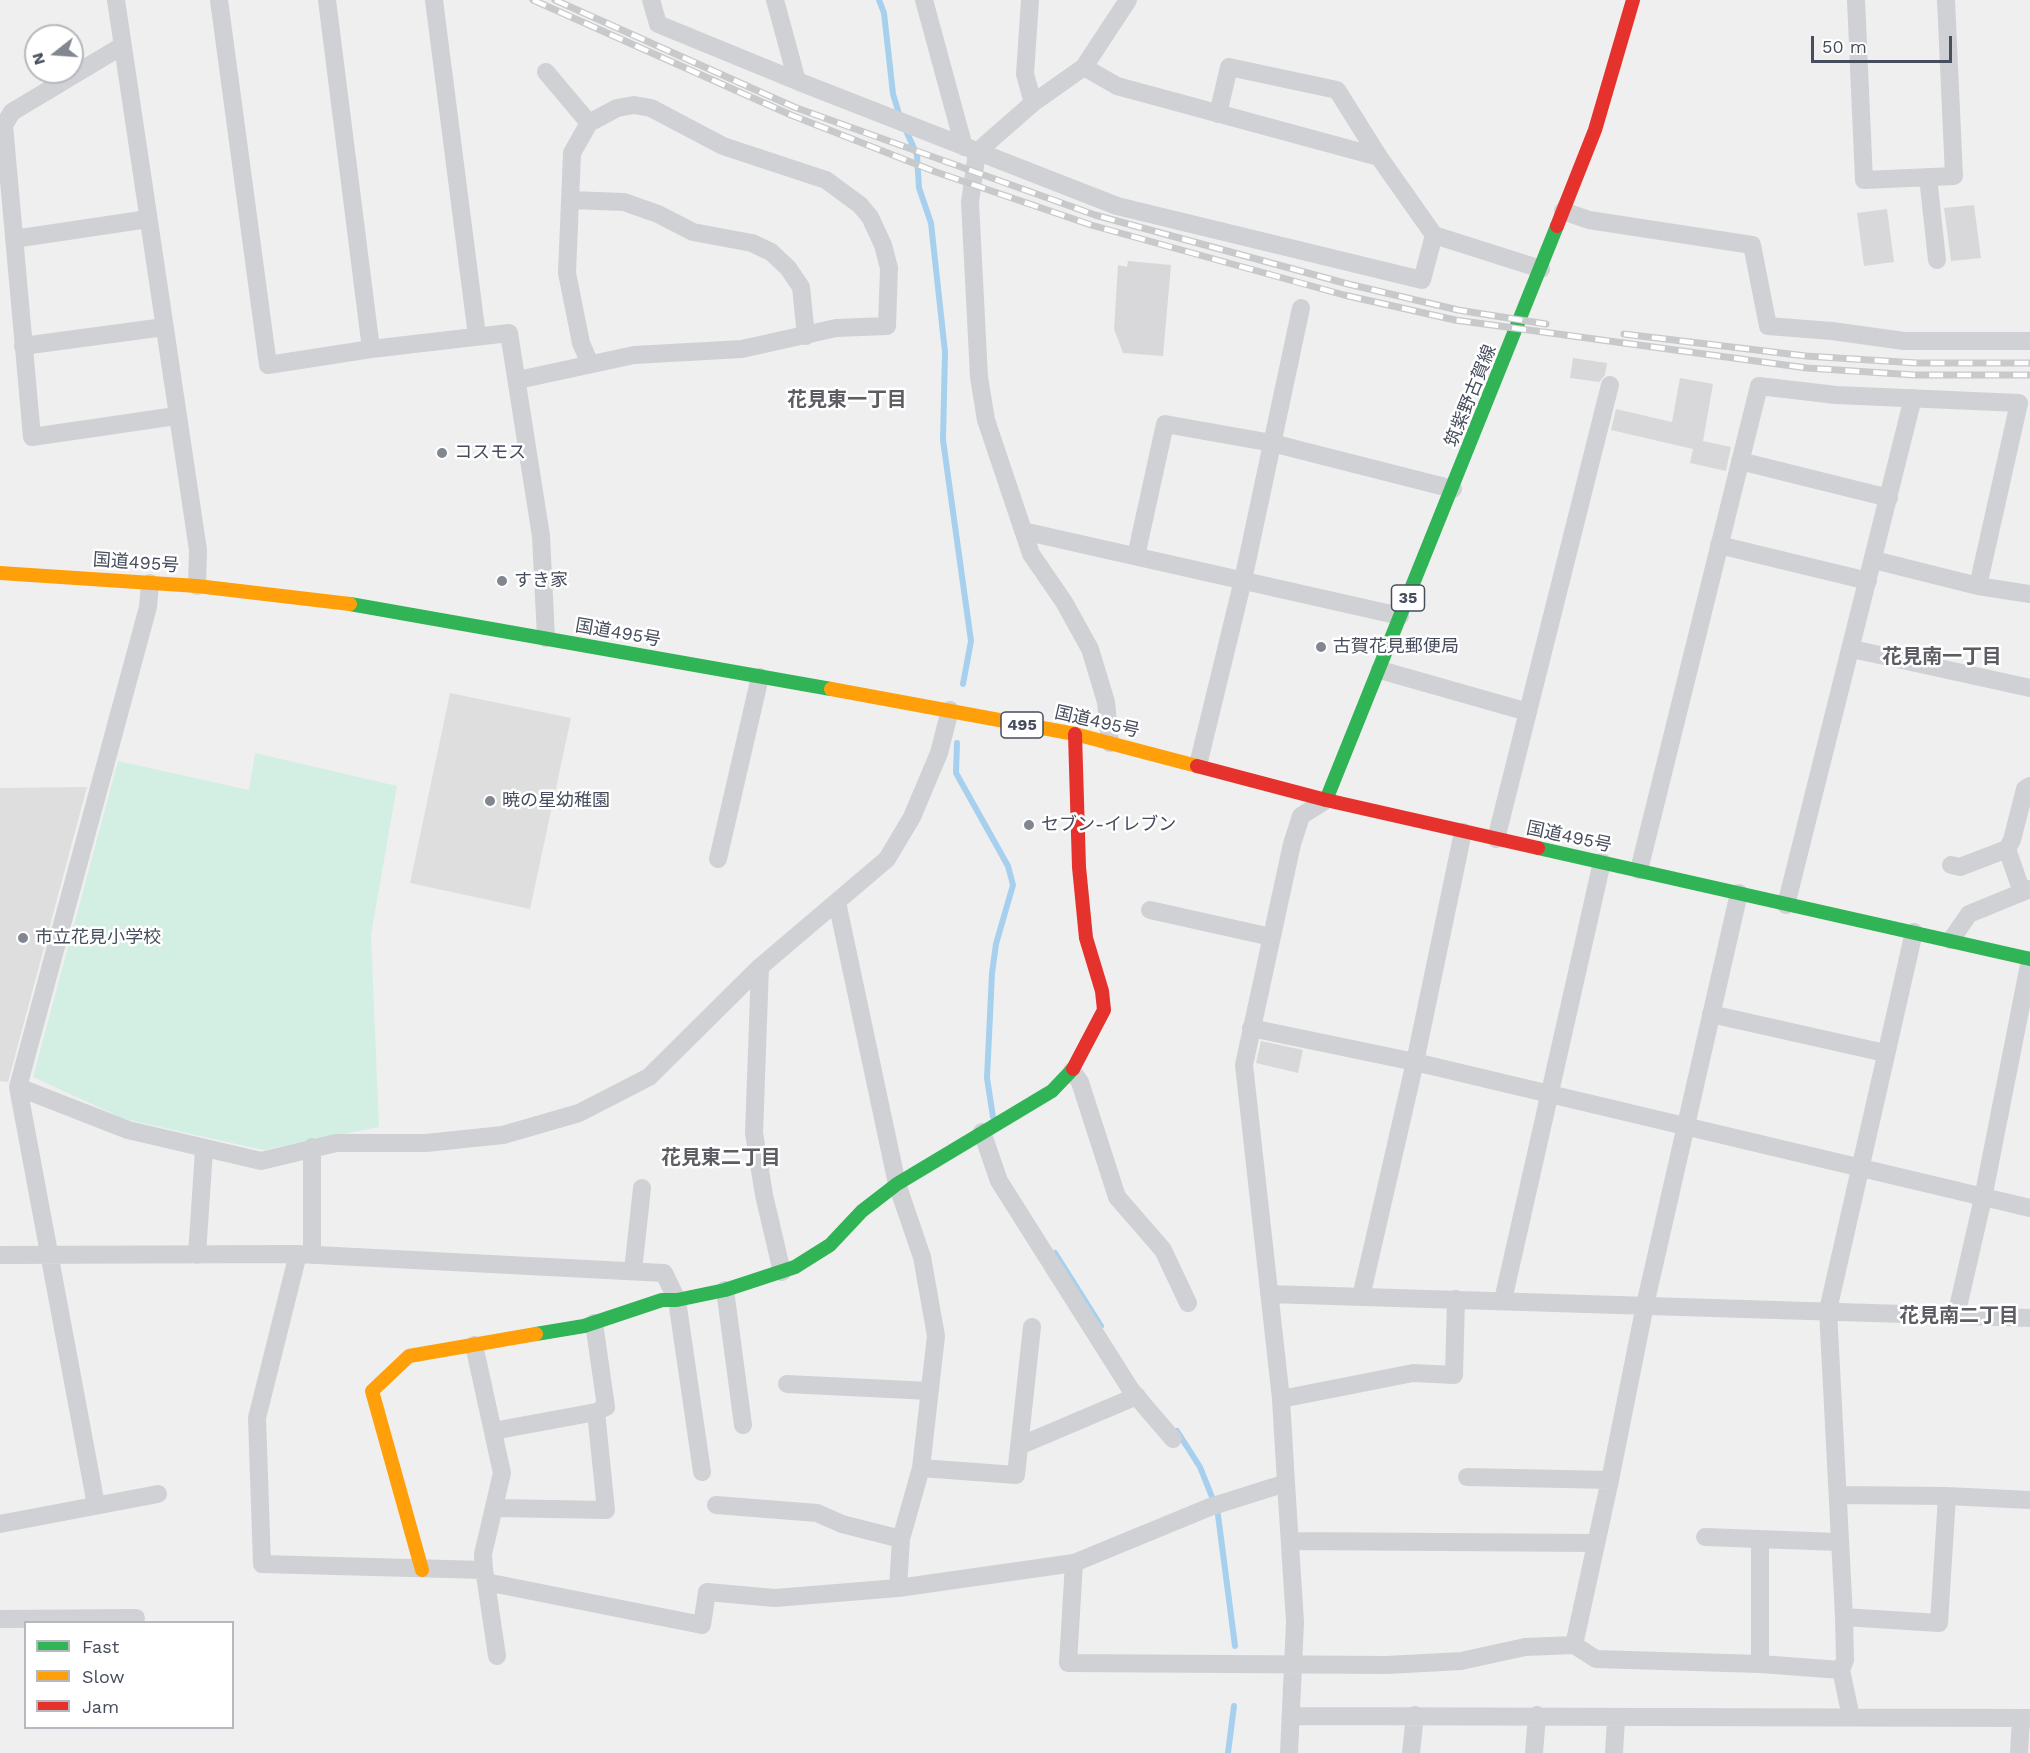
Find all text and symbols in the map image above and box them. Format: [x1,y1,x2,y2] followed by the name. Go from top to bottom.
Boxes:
[24,24,84,84] north arrow
[1814,24,1955,62] scale bar
[1822,36,1867,57] text: 50 m
[27,50,49,67] text: N
[1441,342,1501,450] street label: 筑紫野古賀線
[787,388,907,412] district label: 花見東一丁目
[454,442,526,464] place label: コスモス
[435,446,449,460] marker: コスモス
[92,549,180,577] street label: 国道495号
[514,570,568,592] place label: すき家
[495,574,509,588] marker: すき家
[1392,585,1424,611] road number: 35
[573,615,663,651] street label: 国道495号
[1333,636,1459,658] place label: 古賀花見郵便局
[1314,640,1328,654] marker: 古賀花見郵便局
[1882,645,2002,669] district label: 花見南一丁目
[1052,702,1142,742] street label: 国道495号
[1001,712,1043,738] road number: 495
[502,790,610,812] place label: 暁の星幼稚園
[483,794,497,808] marker: 暁の星幼稚園
[1041,814,1176,836] place label: セブン-イレブン
[1524,817,1614,857] street label: 国道495号
[1022,818,1036,832] marker: セブン-イレブン
[35,927,161,949] place label: 市立花見小学校
[16,931,30,945] marker: 市立花見小学校
[661,1146,781,1170] district label: 花見東二丁目
[1899,1304,2019,1328] district label: 花見南二丁目
[24,1621,234,1729] legend
[82,1636,119,1657] text: Fast
[82,1666,125,1687] text: Slow
[82,1696,119,1717] text: Jam

